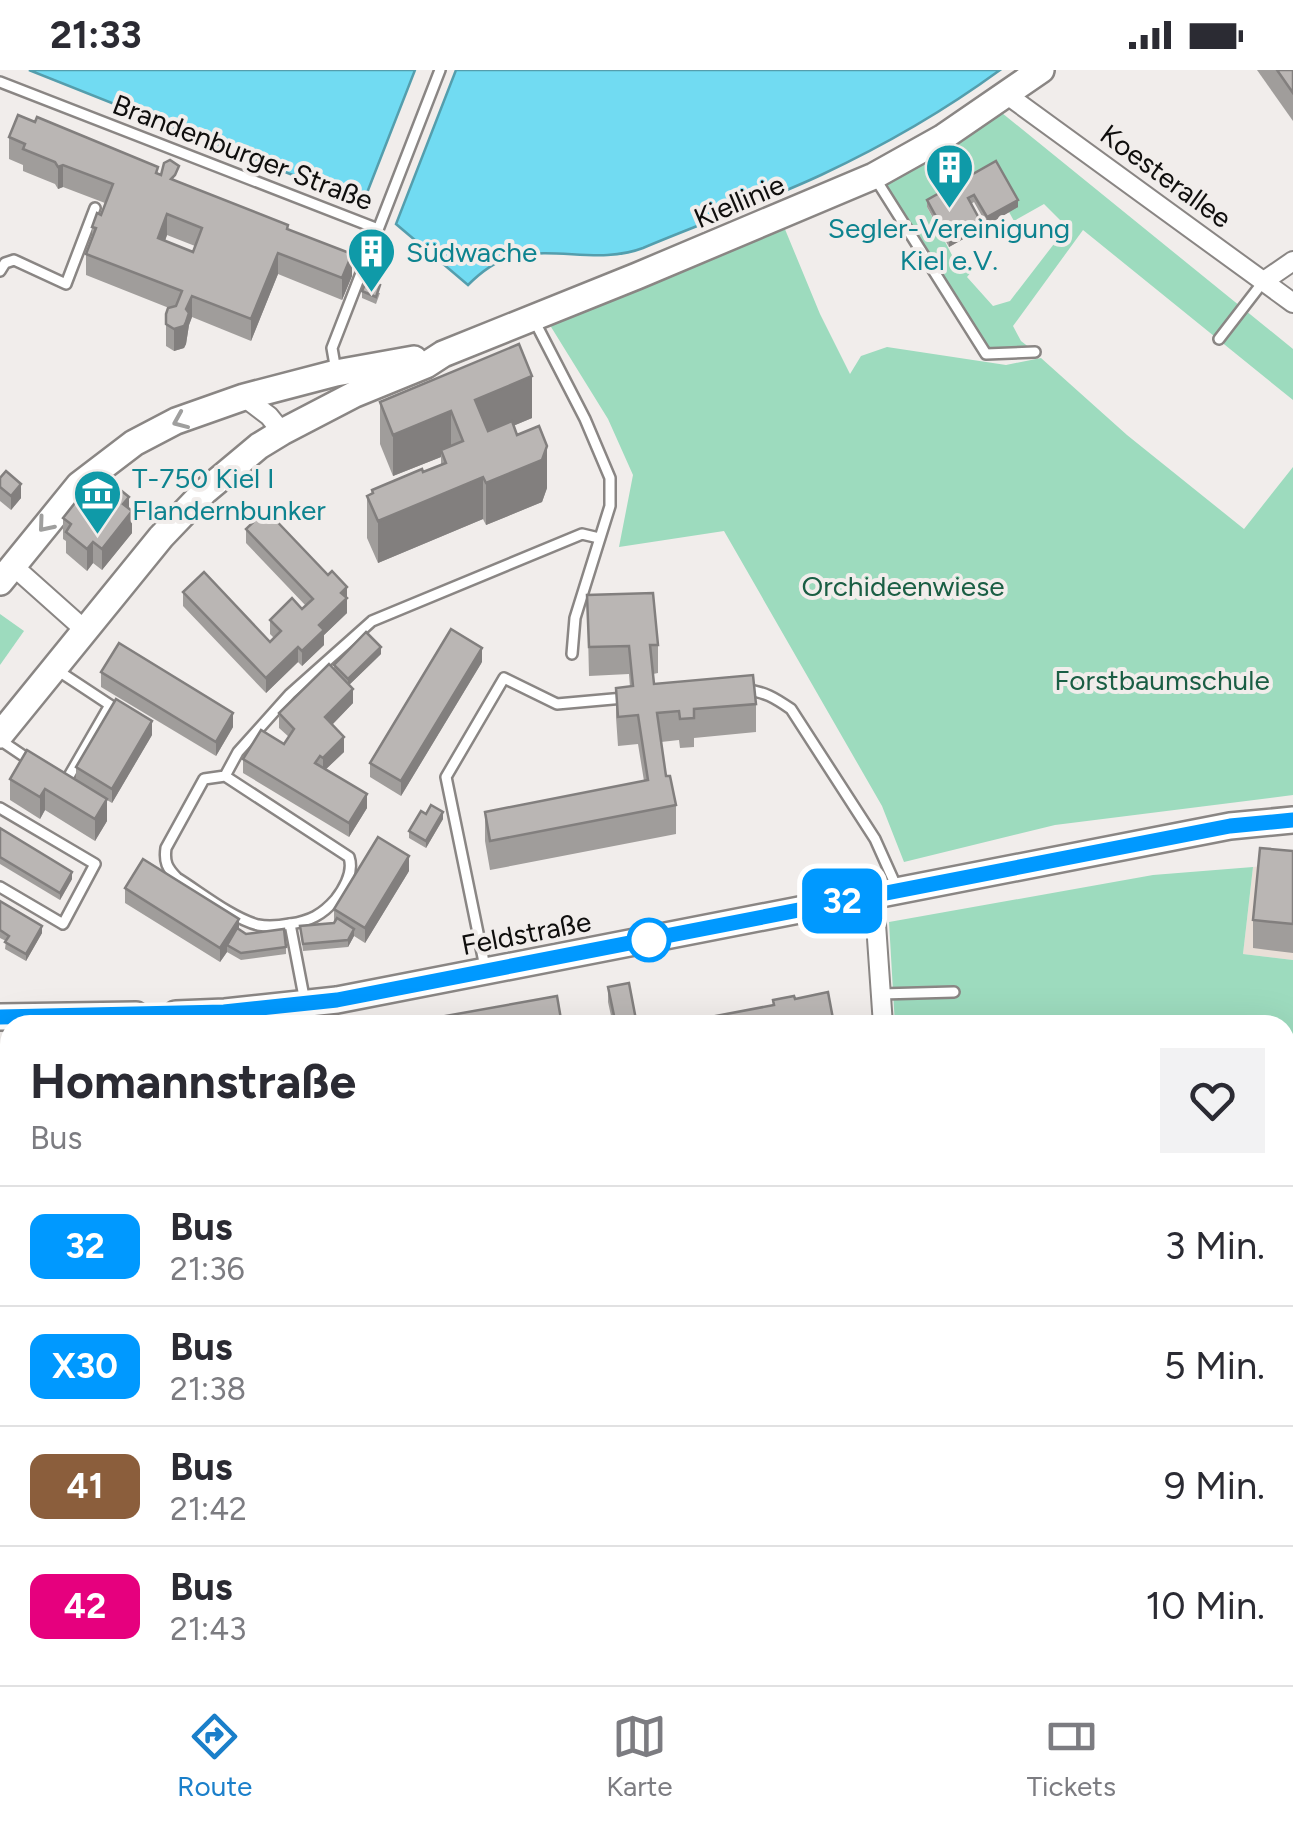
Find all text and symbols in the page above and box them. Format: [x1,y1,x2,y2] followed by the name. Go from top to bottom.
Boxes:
[50,12,142,58] text: 21:33
[108,87,378,217] street label: Brandenburger Straße
[1094,117,1238,235] street label: Koesterallee
[923,142,975,210] building icon: Segler-Vereinigung Kiel e.V.
[689,167,789,235] street label: Kiellinie
[828,211,1070,277] place label: Segler-Vereinigung Kiel e.V.
[345,226,397,294] building icon: Südwache
[406,235,537,269] place label: Südwache
[172,409,190,429] one-way arrow
[132,461,326,527] place label: T-750 Kiel I Flandernbunker
[71,468,123,536] museum icon: T-750 Kiel I Flandernbunker
[39,514,57,532] one-way arrow
[802,569,1004,603] park label: Orchideenwiese
[1054,663,1270,697] park label: Forstbaumschule
[797,868,887,934] line badge: 32
[822,880,862,922] text: 32
[458,904,594,962] street label: Feldstraße
[628,919,670,961] unlabelled marker
[1160,1048,1265,1153] button: heart
[30,1052,356,1110] text: Homannstraße
[30,1119,82,1157] text: Bus
[170,1204,233,1250] text: Bus
[1165,1223,1265,1269] text: 3 Min.
[65,1225,105,1267] text: 32
[170,1250,245,1288] text: 21:36
[170,1324,233,1370] text: Bus
[1164,1343,1265,1389] text: 5 Min.
[52,1345,118,1387] text: X30
[170,1370,246,1408] text: 21:38
[170,1444,233,1490] text: Bus
[1164,1463,1265,1509] text: 9 Min.
[67,1465,103,1507] text: 41
[170,1490,247,1528] text: 21:42
[170,1564,233,1610] text: Bus
[1145,1583,1265,1629] text: 10 Min.
[64,1585,106,1627] text: 42
[170,1610,246,1648] text: 21:43
[177,1709,252,1803] tab: Route
[606,1709,673,1803] tab: Karte
[1027,1709,1116,1803] tab: Tickets

